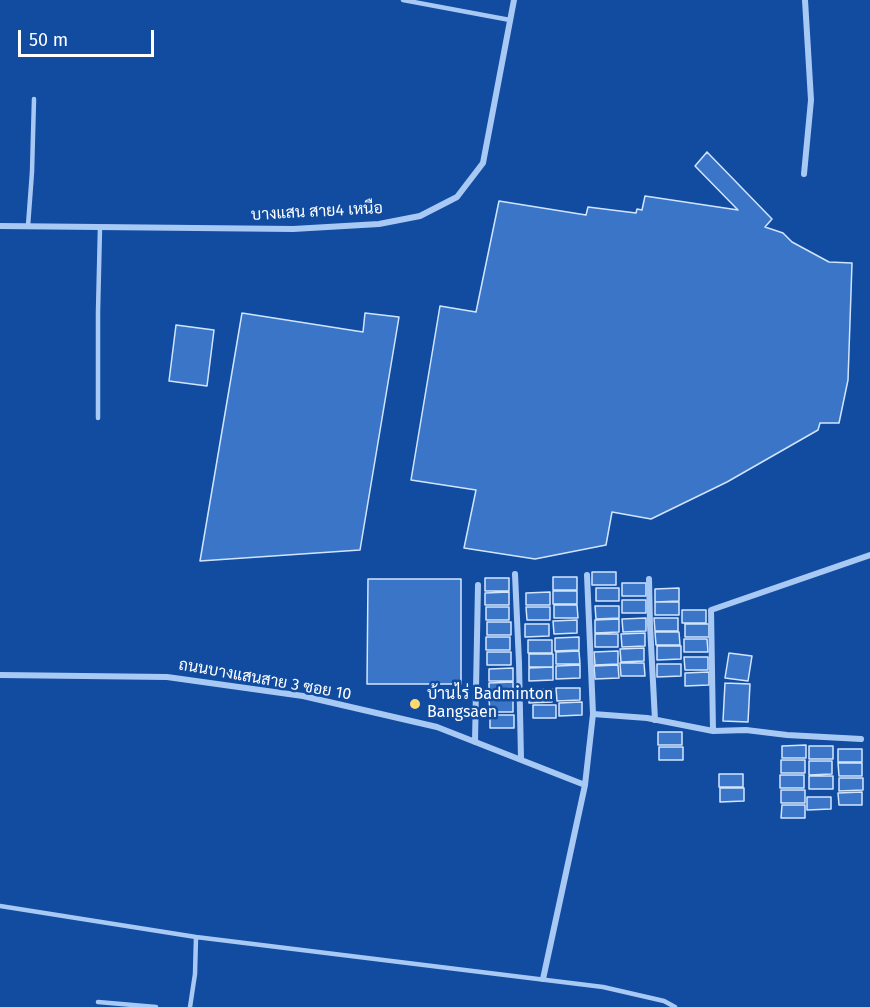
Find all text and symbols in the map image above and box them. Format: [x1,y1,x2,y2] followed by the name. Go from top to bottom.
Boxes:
[21,18,158,56] scale bar
[29,29,68,51] text: 50 m
[251,199,383,225] street label: บางแสน สาย4 เหนือ
[177,655,353,705] street label: ถนนบางแสนสาย 3 ซอย 10
[427,685,553,723] place label: บ้านไร่ Badminton Bangsaen
[408,697,422,711] marker: บ้านไร่ Badminton Bangsaen

